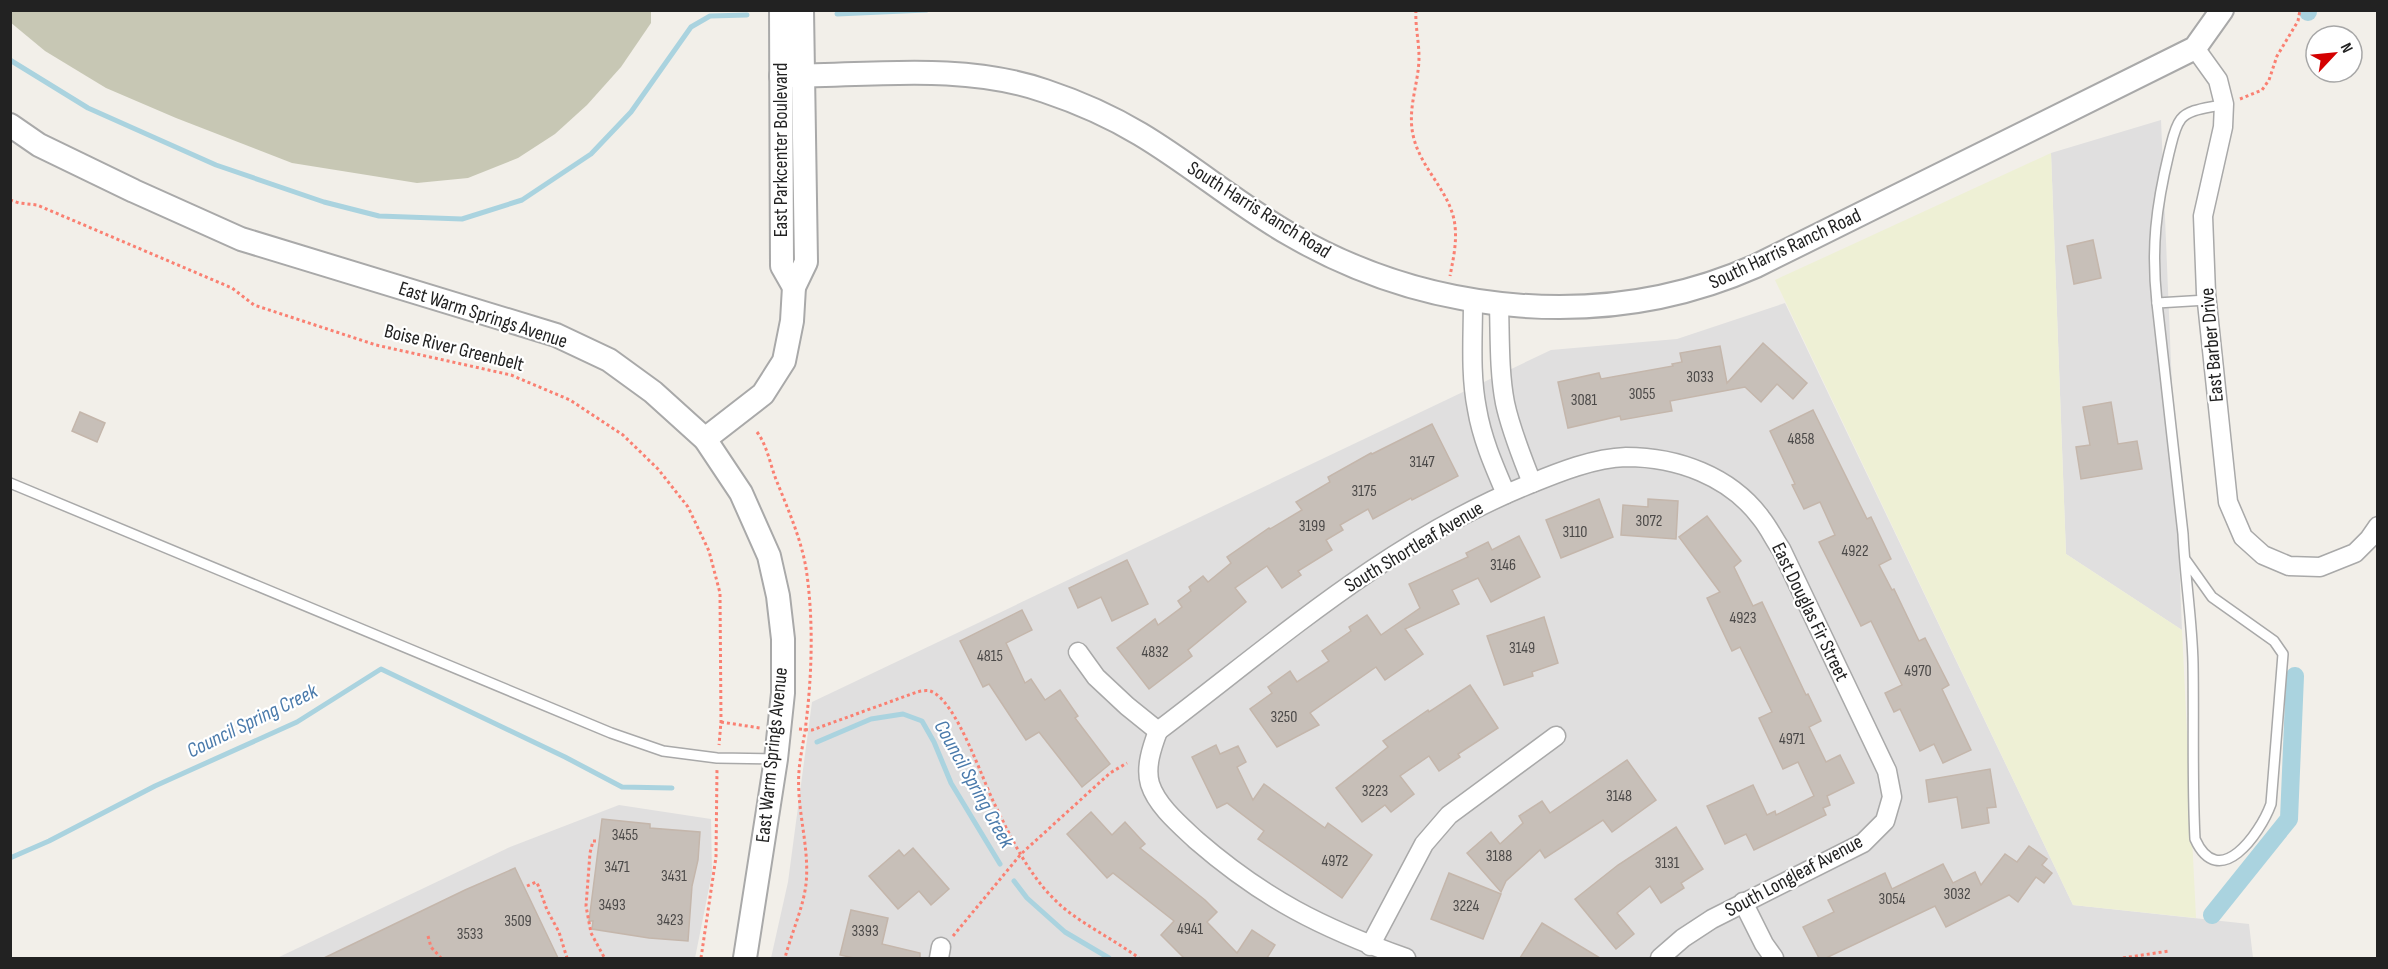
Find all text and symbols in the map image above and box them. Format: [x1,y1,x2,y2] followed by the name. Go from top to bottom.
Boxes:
[2304,24,2364,84] north arrow
[2336,40,2357,56] text: N
[769,63,793,237] street label: East Parkcenter Boulevard
[1183,156,1335,264] street label: South Harris Ranch Road
[1705,203,1865,295] street label: South Harris Ranch Road
[396,276,570,354] street label: East Warm Springs Avenue
[2195,287,2229,403] street label: East Barber Drive
[382,319,526,377] street label: Boise River Greenbelt
[1686,368,1714,387] house number: 3033
[1629,385,1655,404] house number: 3055
[1571,391,1598,410] house number: 3081
[1787,430,1815,449] house number: 4858
[1409,453,1435,472] house number: 3147
[1351,482,1377,501] house number: 3175
[1340,496,1488,598] street label: South Shortleaf Avenue
[1636,512,1662,531] house number: 3072
[1299,517,1325,536] house number: 3199
[1562,523,1588,542] house number: 3110
[1766,539,1854,685] street label: East Douglas Fir Street
[1841,542,1869,561] house number: 4922
[1490,556,1516,575] house number: 3146
[1729,609,1757,628] house number: 4923
[1509,639,1535,658] house number: 3149
[1141,643,1169,662] house number: 4832
[977,647,1003,666] house number: 4815
[1904,662,1932,681] house number: 4970
[751,666,793,844] street label: East Warm Springs Avenue
[183,678,322,763] water label: Council Spring Creek
[1271,708,1297,727] house number: 3250
[929,716,1020,853] water label: Council Spring Creek
[1779,730,1805,749] house number: 4971
[1362,782,1388,801] house number: 3223
[1606,787,1632,806] house number: 3148
[612,826,638,845] house number: 3455
[1721,830,1867,922] street label: South Longleaf Avenue
[1486,847,1512,866] house number: 3188
[1322,852,1348,871] house number: 4972
[1655,854,1680,873] house number: 3131
[604,858,630,877] house number: 3471
[661,867,687,886] house number: 3431
[1943,885,1971,904] house number: 3032
[1879,890,1906,909] house number: 3054
[598,896,626,915] house number: 3493
[1453,897,1480,916] house number: 3224
[657,911,683,930] house number: 3423
[504,912,532,931] house number: 3509
[1177,920,1203,939] house number: 4941
[851,922,879,941] house number: 3393
[457,925,483,944] house number: 3533

